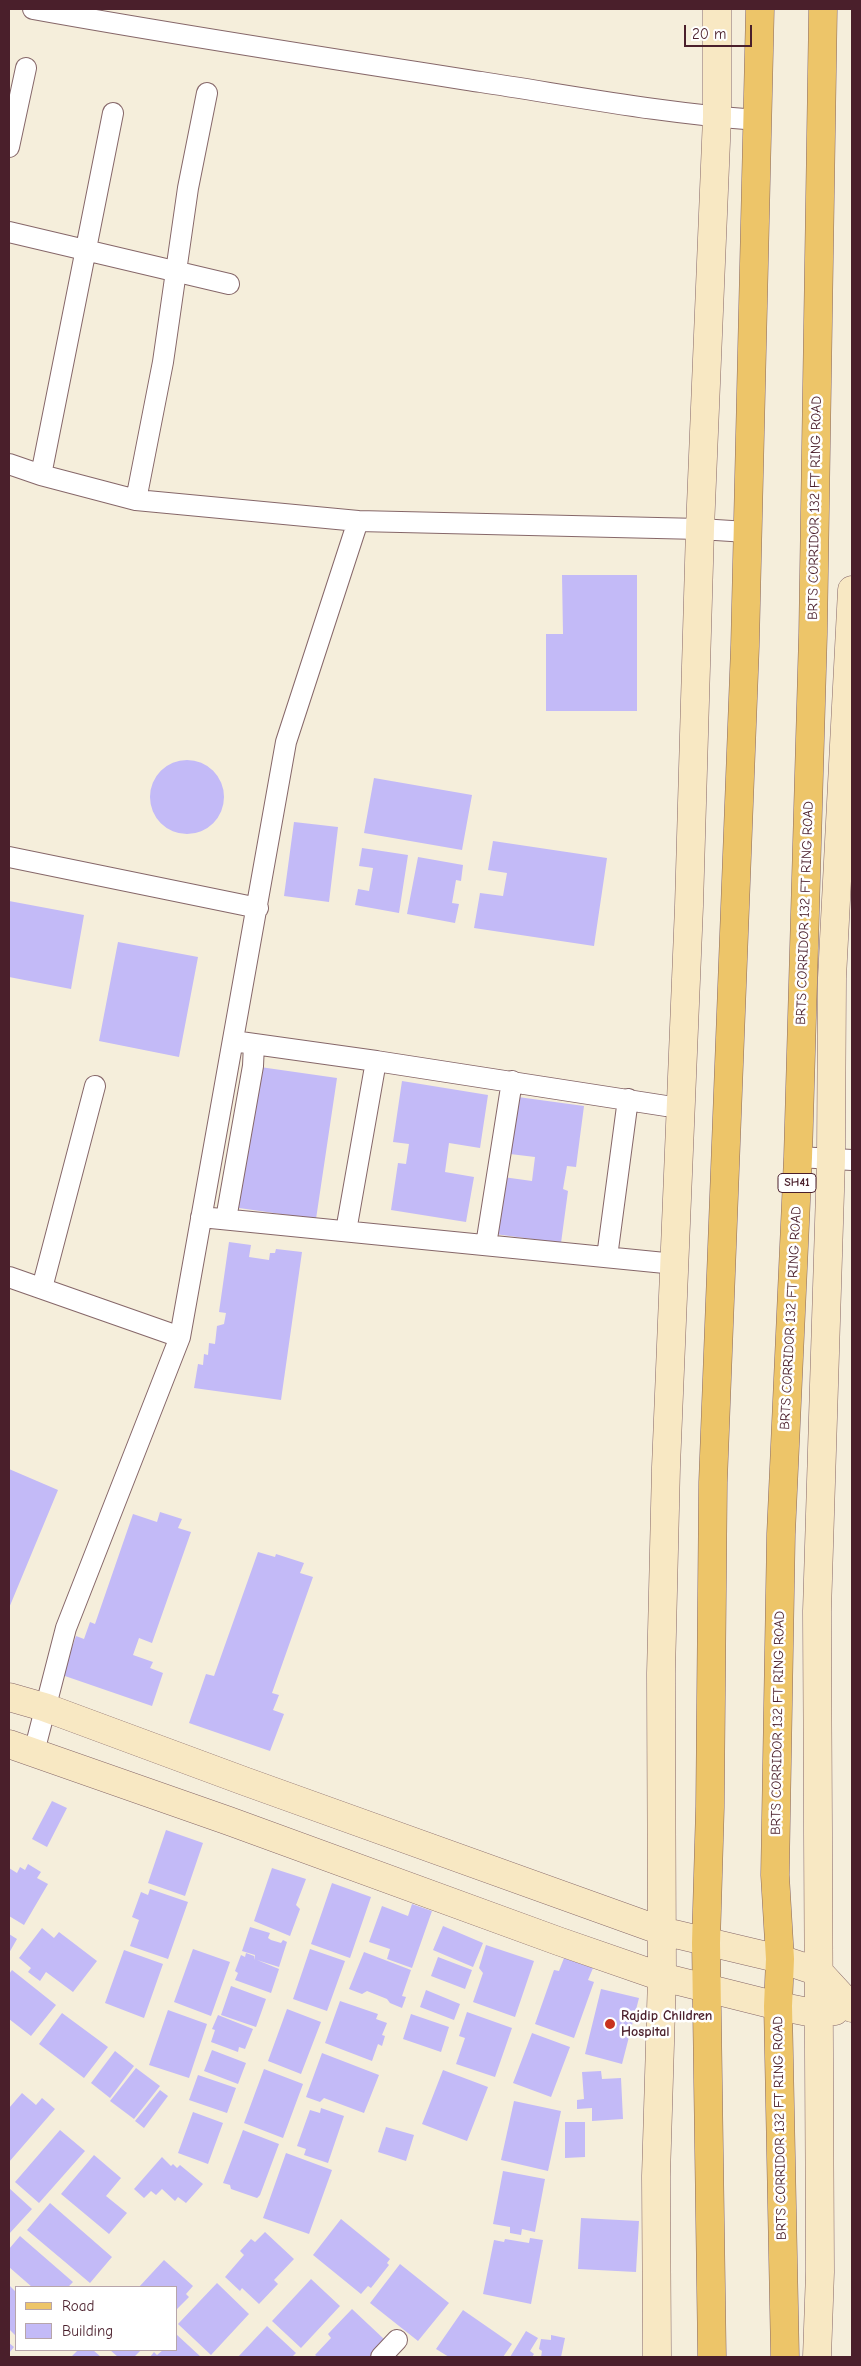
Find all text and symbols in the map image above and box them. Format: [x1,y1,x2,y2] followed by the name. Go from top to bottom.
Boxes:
[686,15,754,47] scale bar
[692,25,726,43] text: 20 m
[805,396,825,620] street label: BRTS CORRIDOR 132 FT RING ROAD
[793,801,817,1025] street label: BRTS CORRIDOR 132 FT RING ROAD
[778,1174,816,1192] road number: SH41
[777,1206,805,1430] street label: BRTS CORRIDOR 132 FT RING ROAD
[768,1611,788,1835] street label: BRTS CORRIDOR 132 FT RING ROAD
[621,2008,712,2040] place label: Rajdip Children Hospital
[770,2016,790,2240] street label: BRTS CORRIDOR 132 FT RING ROAD
[603,2017,617,2031] marker: Rajdip Children Hospital
[15,2286,178,2351] legend
[62,2297,94,2315] text: Road
[62,2322,113,2340] text: Building

